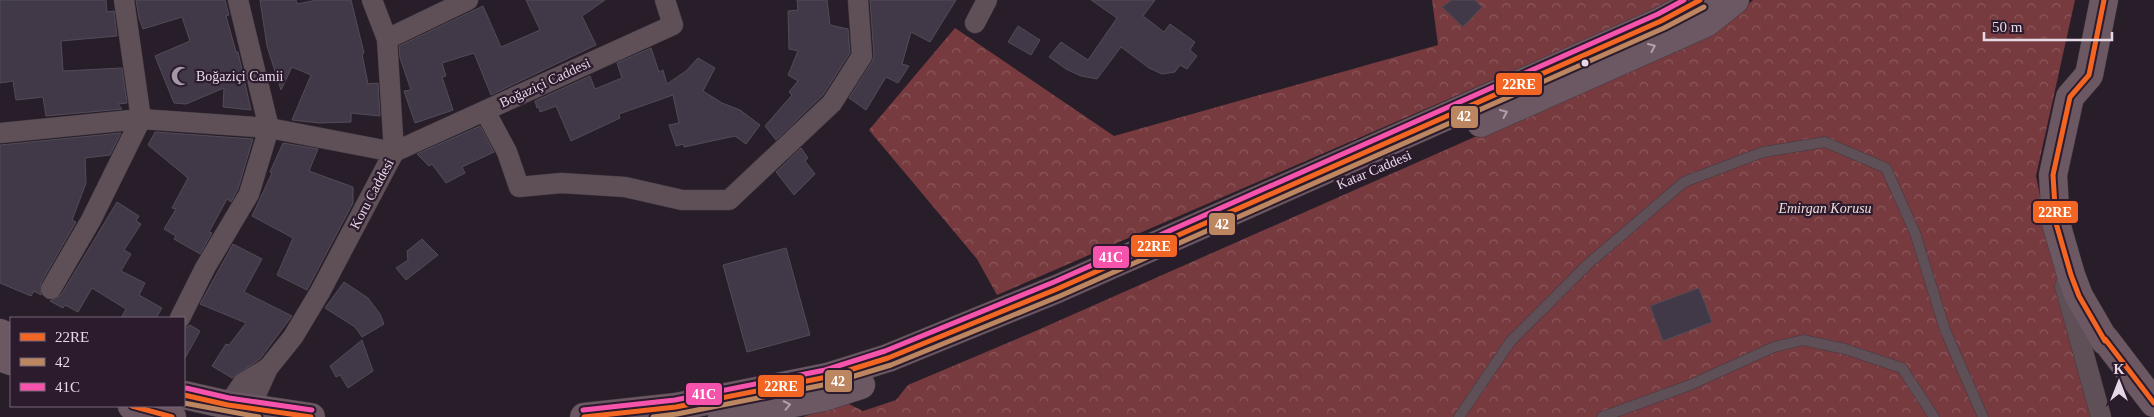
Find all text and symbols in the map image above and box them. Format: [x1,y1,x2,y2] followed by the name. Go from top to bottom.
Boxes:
[1984,10,2112,42] scale bar
[1992,19,2023,35] text: 50 m
[1647,42,1656,53] one-way arrow
[497,55,593,111] street label: Boğaziçi Caddesi
[1580,58,1590,68] unlabelled marker
[170,65,192,87] mosque icon: Boğaziçi Camii
[196,69,284,84] place label: Boğaziçi Camii
[1495,72,1543,96] line badge: 22RE
[1502,77,1536,92] text: 22RE
[1450,105,1479,129] line badge: 42
[1499,108,1508,119] one-way arrow
[1457,109,1471,124] text: 42
[1334,147,1414,192] street label: Katar Caddesi
[347,156,397,232] street label: Koru Caddesi
[2032,200,2079,224] line badge: 22RE
[1777,201,1872,216] park label: Emirgan Korusu
[2038,205,2072,220] text: 22RE
[1208,212,1236,236] line badge: 42
[1215,217,1229,232] text: 42
[1130,234,1178,258] line badge: 22RE
[1137,239,1171,254] text: 22RE
[1092,245,1130,269] line badge: 41C
[1099,250,1123,265] text: 41C
[10,317,185,407] legend
[55,329,89,345] text: 22RE
[55,354,70,370] text: 42
[2094,357,2144,407] north arrow
[2114,362,2125,377] text: K
[824,369,853,393] line badge: 42
[757,374,805,398] line badge: 22RE
[831,374,845,389] text: 42
[55,379,80,395] text: 41C
[764,379,798,394] text: 22RE
[685,382,723,406] line badge: 41C
[692,387,716,402] text: 41C
[783,400,792,411] one-way arrow

